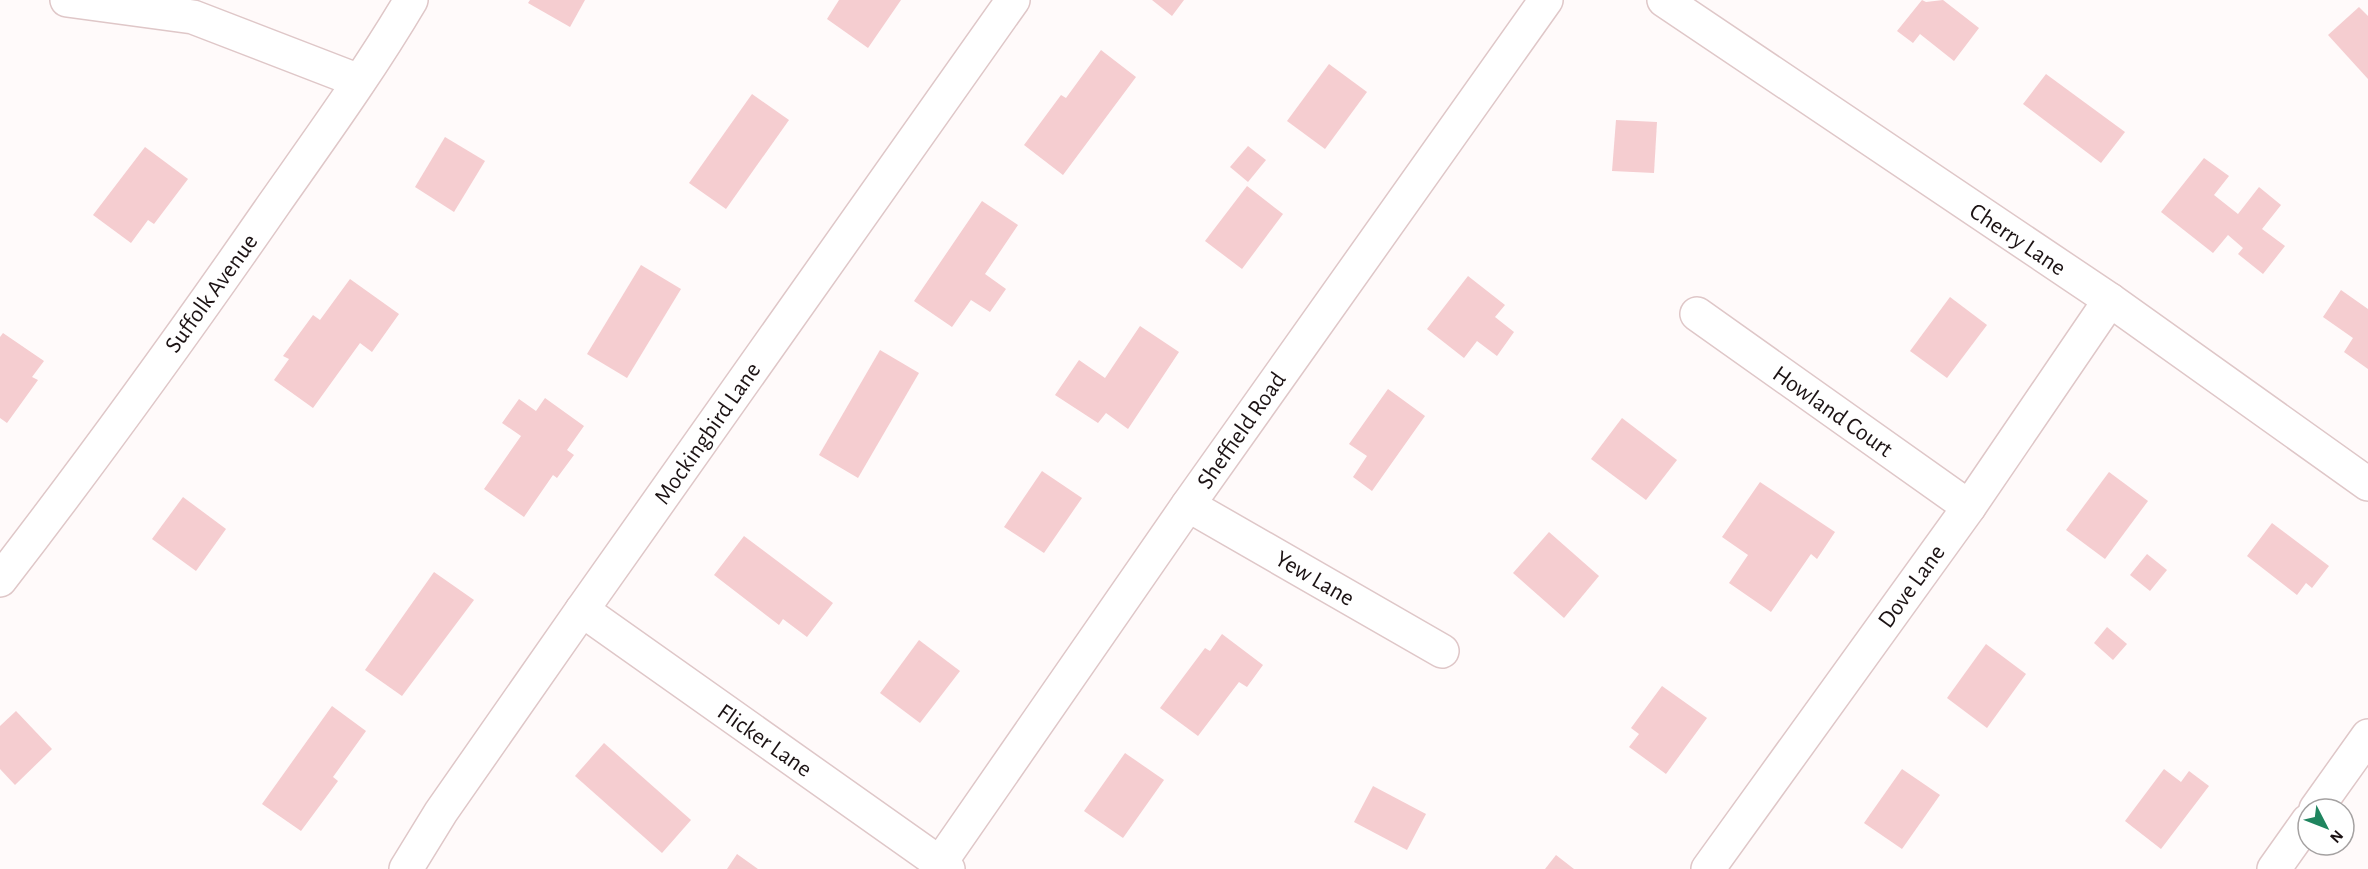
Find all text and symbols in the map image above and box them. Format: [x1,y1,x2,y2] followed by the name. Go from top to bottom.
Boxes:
[1965,199,2070,281] street label: Cherry Lane
[161,230,263,357] street label: Suffolk Avenue
[650,358,766,509] street label: Mockingbird Lane
[1768,362,1897,462] street label: Howland Court
[1193,368,1291,493] street label: Sheffield Road
[1874,541,1950,633] street label: Dove Lane
[1271,547,1358,611] street label: Yew Lane
[713,700,816,782] street label: Flicker Lane
[2296,797,2356,857] north arrow
[2327,827,2346,846] text: N

